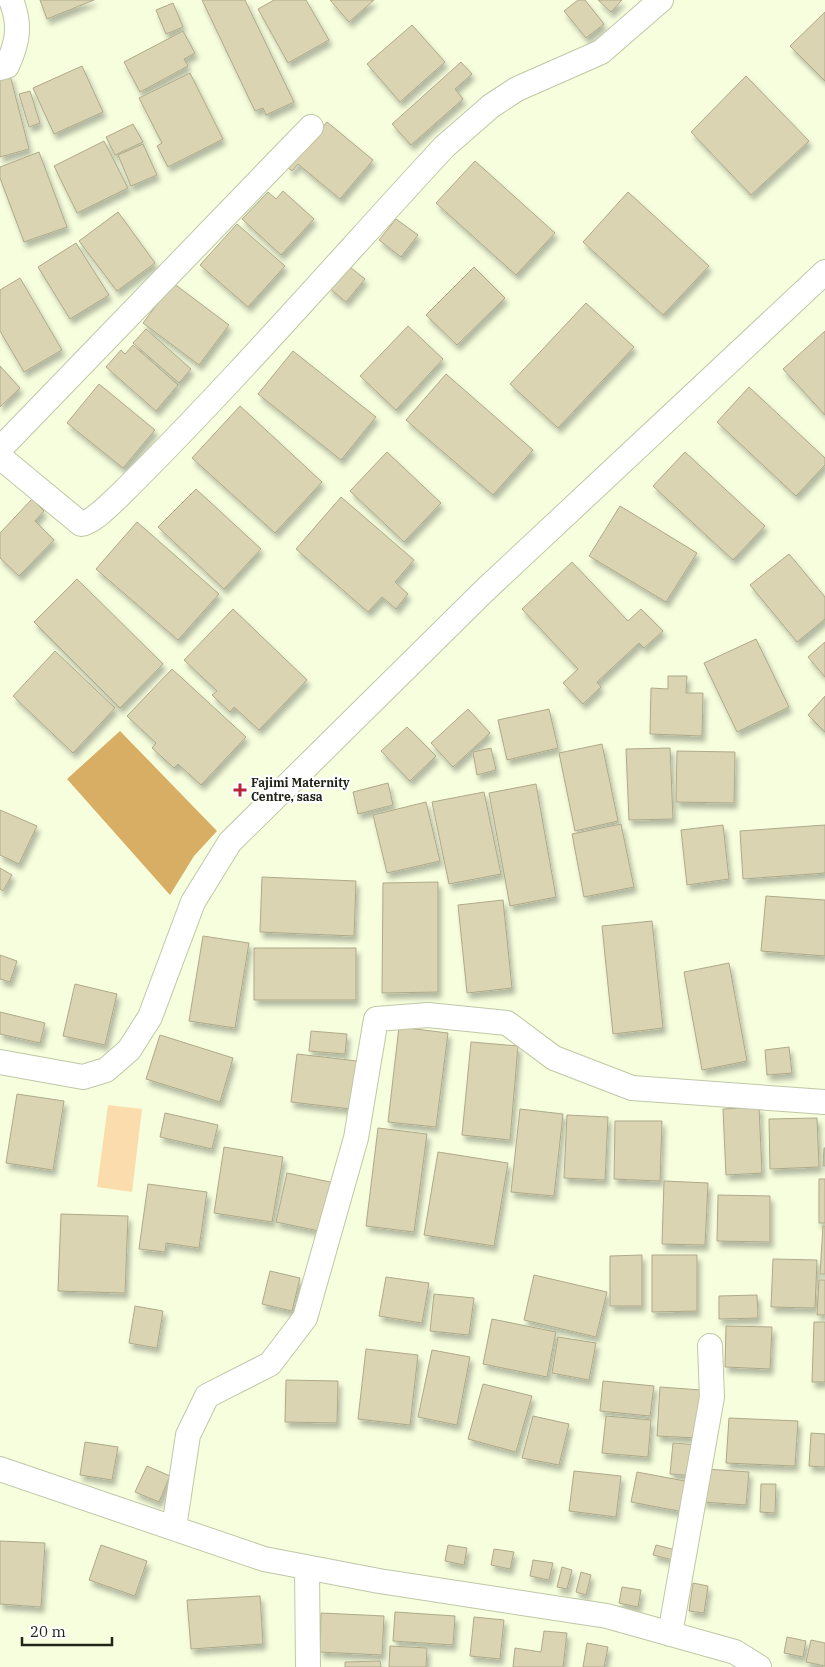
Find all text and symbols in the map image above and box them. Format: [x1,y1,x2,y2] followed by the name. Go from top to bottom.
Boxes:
[251,775,350,804] place label: Fajimi Maternity Centre, sasa
[233,783,247,797] marker: Fajimi Maternity Centre, sasa
[22,1614,112,1646] scale bar
[30,1622,66,1641] text: 20 m

